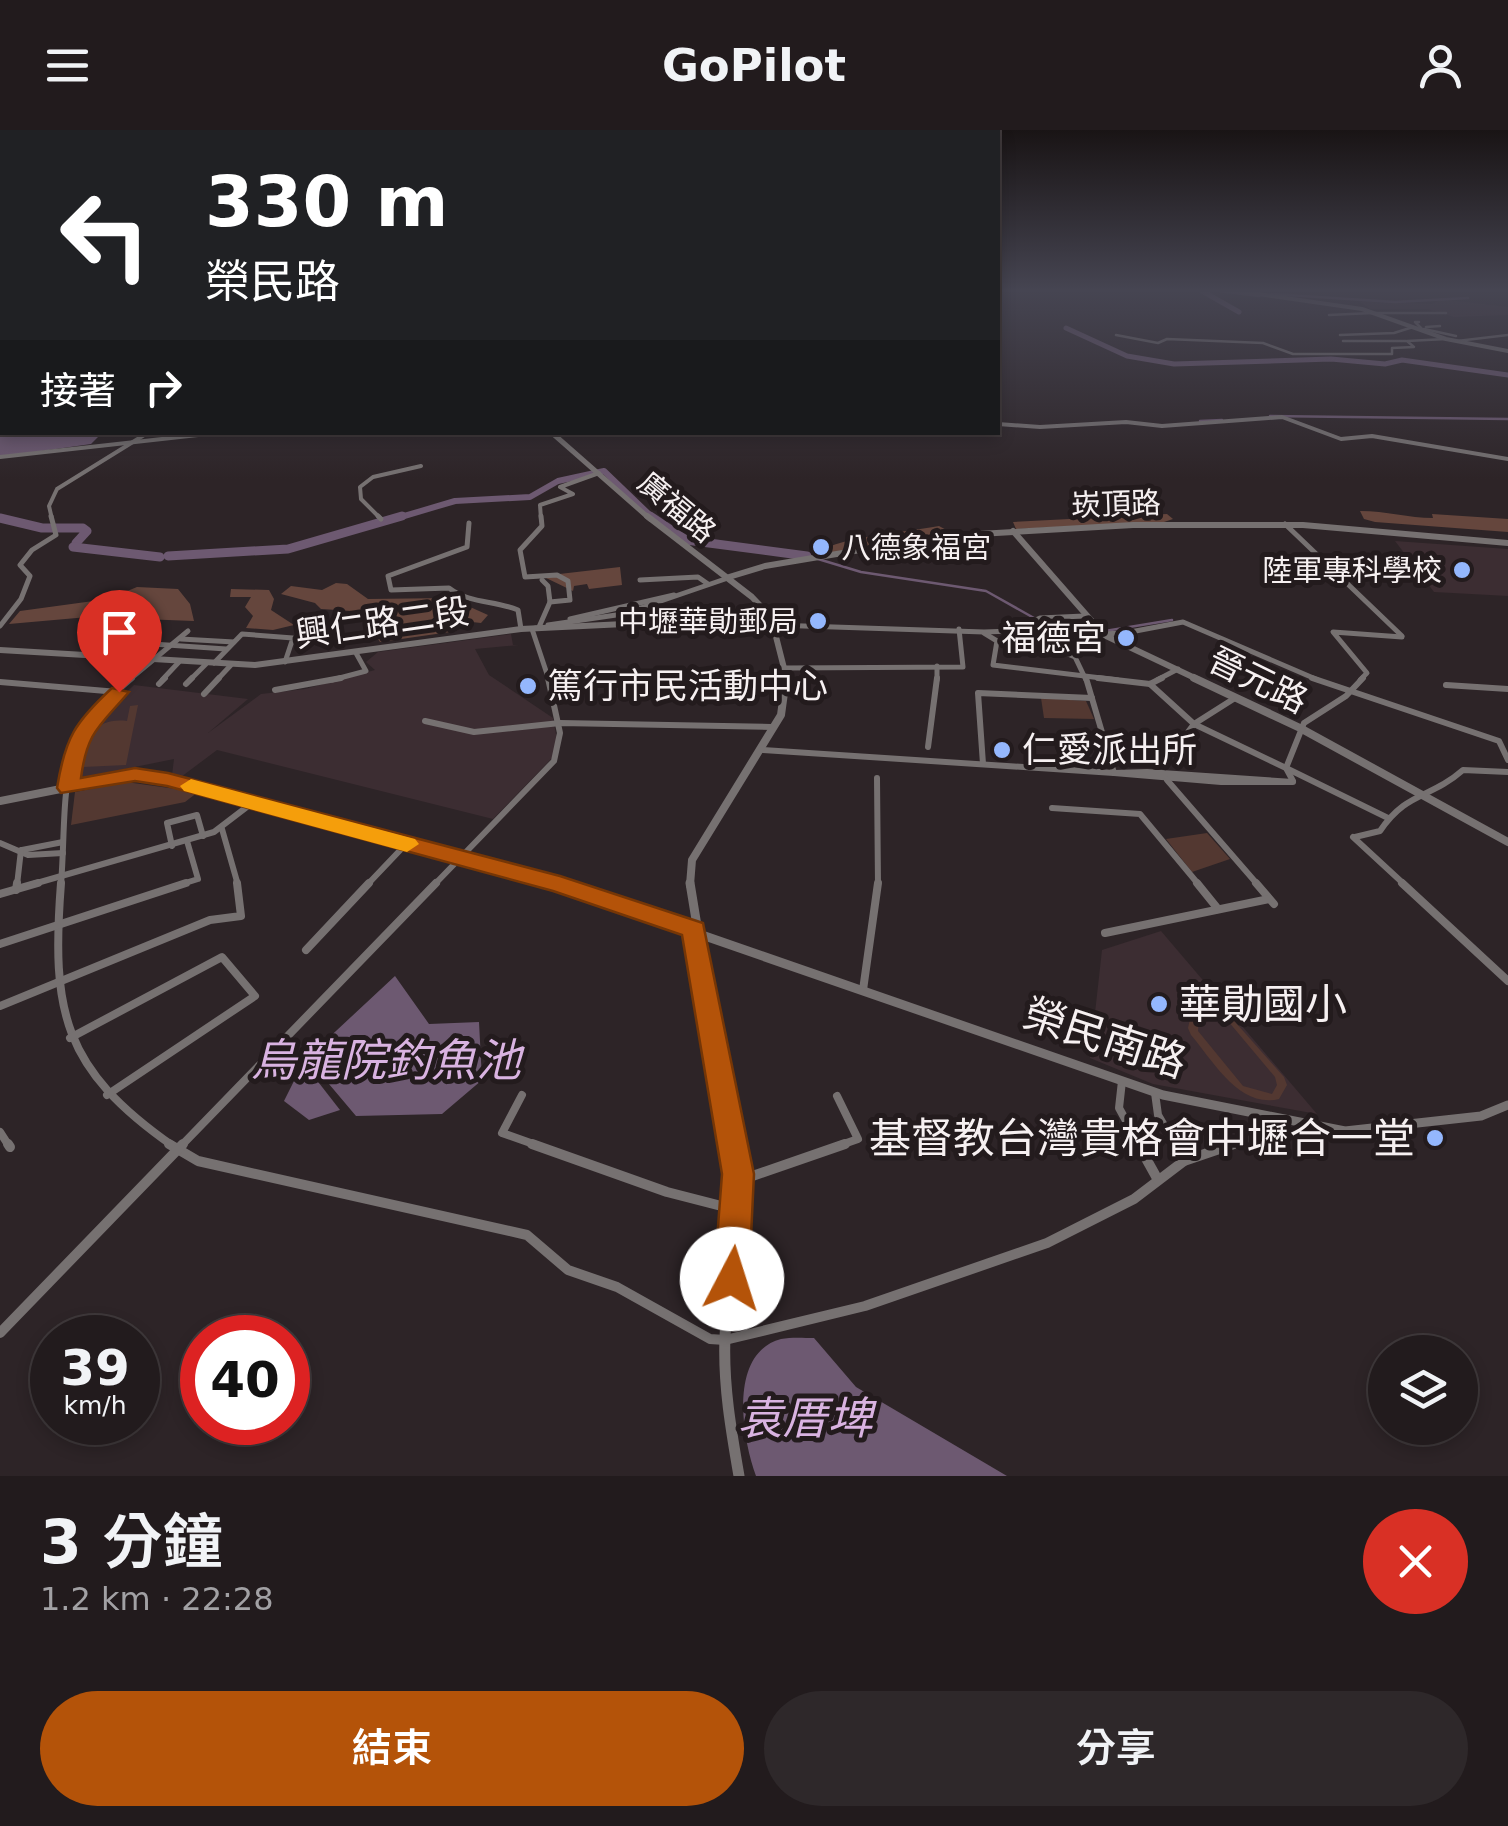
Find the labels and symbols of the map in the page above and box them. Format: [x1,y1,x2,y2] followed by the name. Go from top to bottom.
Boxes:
[631,465,723,549] street label: 廣福路
[1070,485,1162,523] street label: 崁頂路
[841,530,991,565] place label: 八德象福宮
[810,536,832,558] marker: 八德象福宮
[1262,553,1442,588] place label: 陸軍專科學校
[1451,559,1473,581] marker: 陸軍專科學校
[77,590,162,693] pin
[293,591,471,655] street label: 興仁路二段
[618,604,798,639] place label: 中壢華勛郵局
[807,610,829,632] marker: 中壢華勛郵局
[1001,618,1106,658] place label: 福德宮
[1115,627,1137,649] marker: 福德宮
[1202,639,1314,721] street label: 晉元路
[548,666,828,706] place label: 篤行市民活動中心
[517,675,539,697] marker: 篤行市民活動中心
[1022,730,1197,770] place label: 仁愛派出所
[991,739,1013,761] marker: 仁愛派出所
[1179,980,1347,1029] place label: 華勛國小
[1018,989,1192,1087] street label: 榮民南路
[1148,993,1170,1015] marker: 華勛國小
[251,1034,525,1087] water label: 烏龍院釣魚池
[869,1114,1415,1163] place label: 基督教台灣貴格會中壢合一堂
[1424,1127,1446,1149] marker: 基督教台灣貴格會中壢合一堂
[680,1227,784,1331] position arrow
[180,1315,310,1445] speed limit sign: 40
[737,1392,877,1445] water label: 袁厝埤

